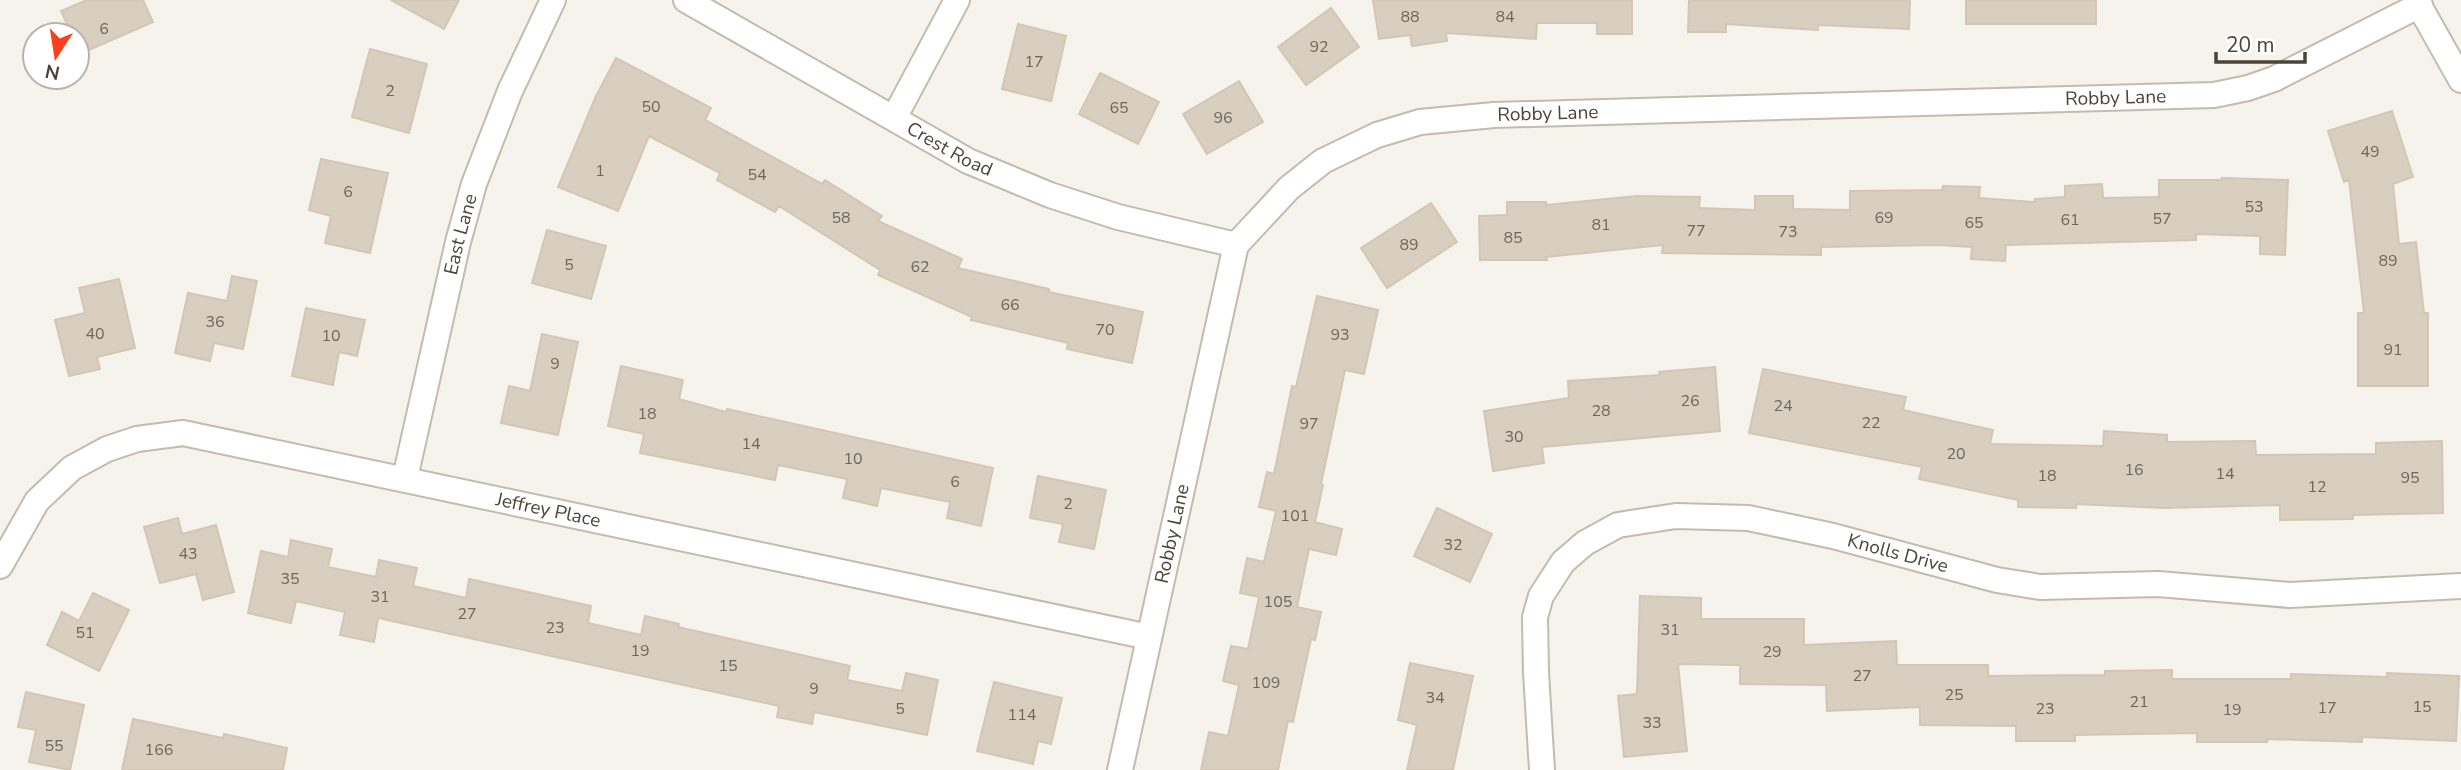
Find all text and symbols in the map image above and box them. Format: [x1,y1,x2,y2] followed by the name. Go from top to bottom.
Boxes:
[1400,6,1420,28] house number: 88
[1495,6,1515,28] house number: 84
[99,18,109,40] house number: 6
[21,21,91,91] north arrow
[2216,21,2305,65] scale bar
[2226,31,2275,59] text: 20 m
[1309,36,1329,58] house number: 92
[1024,51,1044,73] house number: 17
[43,57,62,86] text: N
[385,80,395,102] house number: 2
[2065,83,2167,112] street label: Robby Lane
[641,96,661,118] house number: 50
[1109,97,1129,119] house number: 65
[1497,99,1599,128] street label: Robby Lane
[1213,107,1233,129] house number: 96
[902,116,997,183] street label: Crest Road
[2360,141,2380,163] house number: 49
[595,160,605,182] house number: 1
[747,164,767,186] house number: 54
[343,181,353,203] house number: 6
[438,191,484,277] street label: East Lane
[2244,196,2264,218] house number: 53
[831,207,851,229] house number: 58
[1874,207,1894,229] house number: 69
[2152,208,2172,230] house number: 57
[2060,209,2080,231] house number: 61
[1964,212,1984,234] house number: 65
[1591,214,1611,236] house number: 81
[1686,220,1706,242] house number: 77
[1778,221,1798,243] house number: 73
[1503,227,1523,249] house number: 85
[1399,234,1419,256] house number: 89
[2378,250,2398,272] house number: 89
[564,254,574,276] house number: 5
[910,256,930,278] house number: 62
[1000,294,1020,316] house number: 66
[205,311,225,333] house number: 36
[1095,319,1115,341] house number: 70
[85,323,105,345] house number: 40
[1330,324,1350,346] house number: 93
[321,325,341,347] house number: 10
[2383,339,2403,361] house number: 91
[550,353,560,375] house number: 9
[1680,390,1700,412] house number: 26
[1773,395,1793,417] house number: 24
[1591,400,1611,422] house number: 28
[637,403,657,425] house number: 18
[1861,412,1881,434] house number: 22
[1299,413,1319,435] house number: 97
[1504,426,1524,448] house number: 30
[741,433,761,455] house number: 14
[1946,443,1966,465] house number: 20
[843,448,863,470] house number: 10
[2124,459,2144,481] house number: 16
[2215,463,2235,485] house number: 14
[2037,465,2057,487] house number: 18
[2400,467,2420,489] house number: 95
[950,471,960,493] house number: 6
[2307,476,2327,498] house number: 12
[1149,482,1196,586] street label: Robby Lane
[492,486,603,534] street label: Jeffrey Place
[1063,493,1073,515] house number: 2
[1281,505,1309,527] house number: 101
[1845,527,1951,579] street label: Knolls Drive
[1443,534,1463,556] house number: 32
[178,543,198,565] house number: 43
[280,568,300,590] house number: 35
[370,586,390,608] house number: 31
[1264,591,1292,613] house number: 105
[457,603,477,625] house number: 27
[545,617,565,639] house number: 23
[1660,619,1680,641] house number: 31
[75,622,95,644] house number: 51
[630,640,650,662] house number: 19
[1762,641,1782,663] house number: 29
[718,655,738,677] house number: 15
[1852,665,1872,687] house number: 27
[1252,672,1280,694] house number: 109
[809,678,819,700] house number: 9
[1944,684,1964,706] house number: 25
[1425,687,1445,709] house number: 34
[2129,691,2149,713] house number: 21
[2412,696,2432,718] house number: 15
[2317,697,2337,719] house number: 17
[895,698,905,720] house number: 5
[2035,698,2055,720] house number: 23
[2222,699,2242,721] house number: 19
[1008,704,1037,726] house number: 114
[1642,712,1662,734] house number: 33
[44,735,64,757] house number: 55
[145,739,173,761] house number: 166

